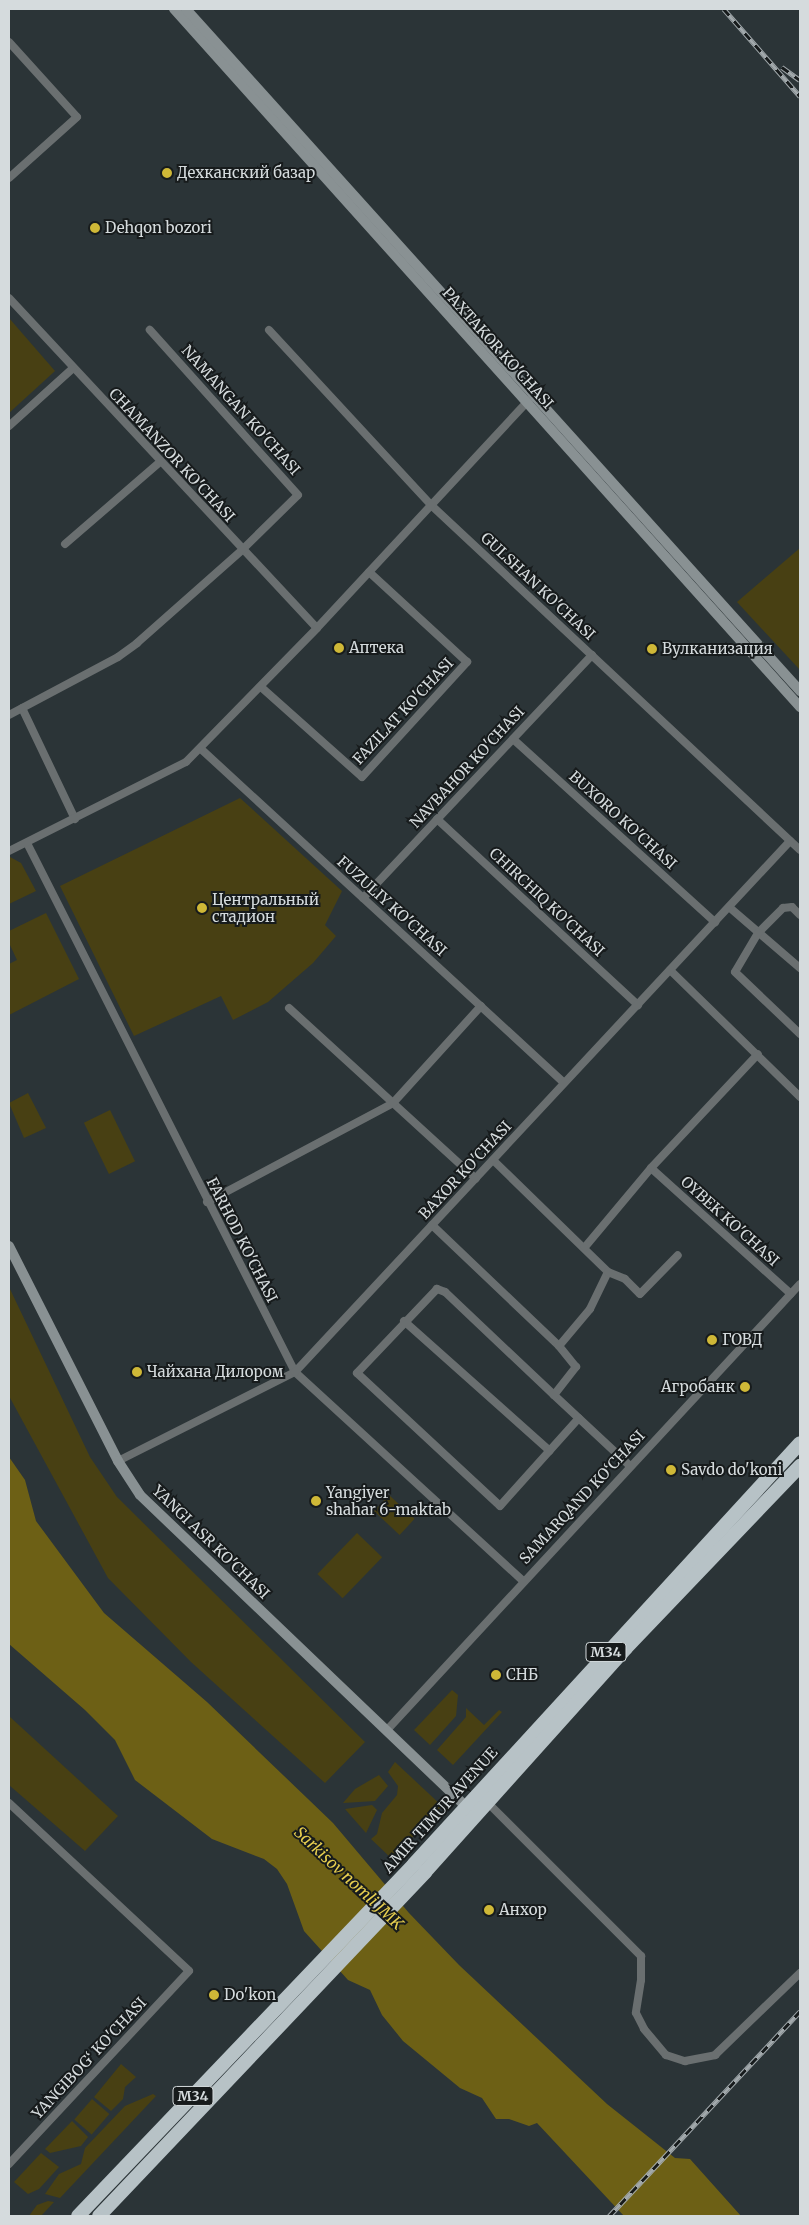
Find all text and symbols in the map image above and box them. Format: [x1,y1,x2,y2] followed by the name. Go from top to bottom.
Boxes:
[177,164,315,182] place label: Дехканский базар
[161,167,173,179] marker: Дехканский базар
[105,219,212,237] place label: Dehqon bozori
[89,222,101,234] marker: Dehqon bozori
[439,284,557,412] street label: PAXTAKOR KO'CHASI
[178,341,304,479] street label: NAMANGAN KO'CHASI
[105,384,239,526] street label: CHAMANZOR KO'CHASI
[477,528,599,644] street label: GULSHAN KO'CHASI
[349,639,404,657] place label: Аптека
[662,640,773,658] place label: Вулканизация
[333,642,345,654] marker: Аптека
[646,643,658,655] marker: Вулканизация
[349,654,457,768] street label: FAZILAT KO'CHASI
[406,703,528,831] street label: NAVBAHOR KO'CHASI
[566,767,680,873] street label: BUXORO KO'CHASI
[486,844,608,960] street label: CHIRCHIQ KO'CHASI
[334,852,450,960] street label: FUZULIY KO'CHASI
[212,890,319,925] place label: Центральный стадион
[196,902,208,914] marker: Центральный стадион
[415,1117,515,1223] street label: BAXOR KO'CHASI
[677,1172,783,1270] street label: OYBEK KO'CHASI
[203,1175,281,1305] street label: FARHOD KO'CHASI
[722,1331,763,1349] place label: ГОВД
[706,1334,718,1346] marker: ГОВД
[147,1363,284,1381] place label: Чайхана Дилором
[131,1366,143,1378] marker: Чайхана Дилором
[661,1378,735,1396] place label: Агробанк
[739,1381,751,1393] marker: Агробанк
[515,1427,649,1567] street label: SAMARQAND KO‘CHASI
[681,1461,782,1479] place label: Savdo do'koni
[665,1464,677,1476] marker: Savdo do'koni
[149,1481,273,1603] street label: YANGI ASR KO'CHASI
[326,1483,451,1518] place label: Yangiyer shahar 6-maktab
[310,1495,322,1507] marker: Yangiyer shahar 6-maktab
[585,1640,627,1664] road number: M34
[506,1666,538,1684] place label: СНБ
[490,1669,502,1681] marker: СНБ
[379,1743,501,1877] street label: AMIR TIMUR AVENUE
[291,1823,407,1933] water label: Sarkisov nomli JMK
[499,1901,547,1919] place label: Анхор
[483,1904,495,1916] marker: Анхор
[224,1986,276,2004] place label: Do'kon
[208,1989,220,2001] marker: Do'kon
[28,1994,150,2122] street label: YANGIBOG‘ KO'CHASI
[172,2084,214,2108] road number: M34

